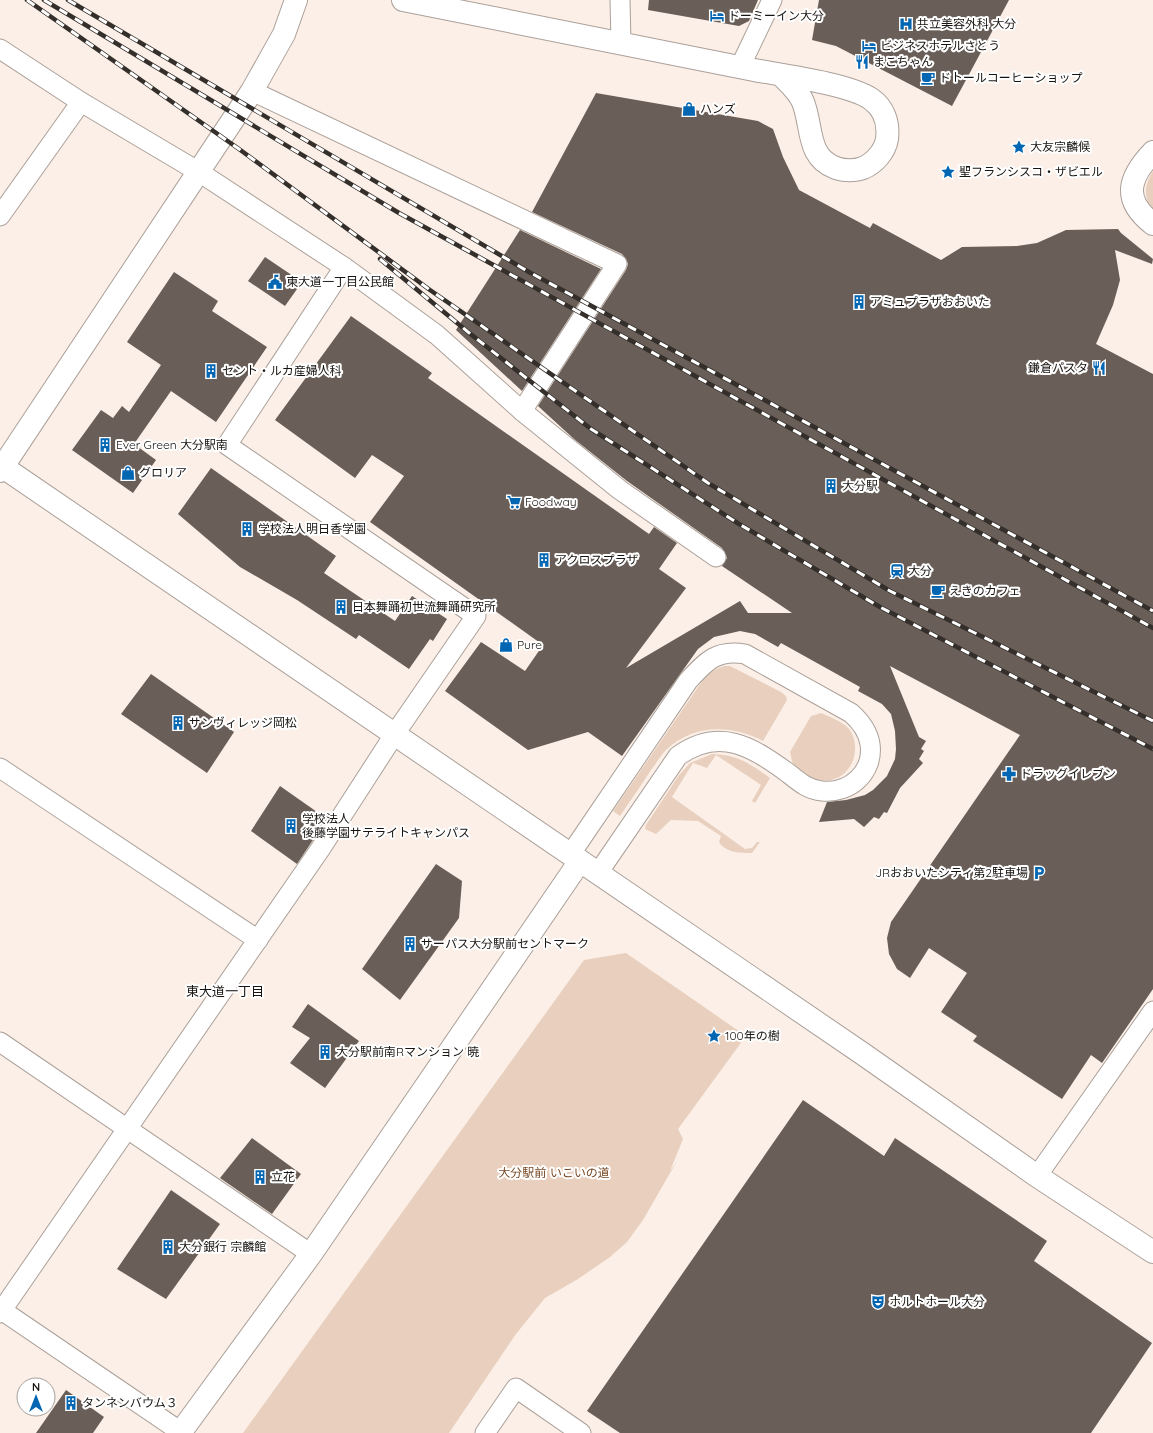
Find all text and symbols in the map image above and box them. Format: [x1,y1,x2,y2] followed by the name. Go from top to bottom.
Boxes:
[709,8,725,24] hotel icon: ドーミーイン大分
[728,8,824,23] place label: ドーミーイン大分
[898,16,914,32] hospital icon: 共立美容外科 大分
[917,16,1016,31] place label: 共立美容外科 大分
[861,38,877,54] hotel icon: ビジネスホテルさとう
[880,38,1000,53] place label: ビジネスホテルさとう
[854,54,870,70] restaurant icon: まこちゃん
[873,54,933,69] place label: まこちゃん
[920,70,936,86] cafe icon: ドトールコーヒーショップ
[939,70,1083,85] place label: ドトールコーヒーショップ
[681,101,697,117] shop icon: ハンズ
[700,101,736,116] place label: ハンズ
[1011,139,1027,155] place icon: 大友宗麟候
[1030,139,1091,154] place label: 大友宗麟候
[940,164,956,180] place icon: 聖フランシスコ・ザビエル
[959,164,1103,179] place label: 聖フランシスコ・ザビエル
[267,274,283,290] public building icon: 東大道一丁目公民館
[286,274,394,289] place label: 東大道一丁目公民館
[851,294,867,310] building icon: アミュプラザおおいた
[870,294,990,309] place label: アミュプラザおおいた
[1028,360,1088,375] place label: 鎌倉パスタ
[1091,360,1107,376] restaurant icon: 鎌倉パスタ
[203,363,219,379] building icon: セント・ルカ産婦人科
[222,363,342,378] place label: セント・ルカ産婦人科
[97,437,113,453] building icon: Ever Green 大分駅南
[116,437,228,452] place label: Ever Green 大分駅南
[120,465,136,481] shop icon: グロリア
[139,465,187,480] place label: グロリア
[823,478,839,494] building icon: 大分駅
[842,478,878,493] place label: 大分駅
[506,494,522,510] supermarket icon: Foodway
[525,494,577,509] place label: Foodway
[239,521,255,537] building icon: 学校法人明日香学園
[258,521,366,536] place label: 学校法人明日香学園
[536,552,552,568] building icon: アクロスプラザ
[555,552,638,567] place label: アクロスプラザ
[889,563,905,579] station icon: 大分
[908,563,932,578] place label: 大分
[930,583,946,599] cafe icon: えきのカフェ
[949,583,1021,598] place label: えきのカフェ
[333,599,349,615] building icon: 日本舞踊初世流舞踊研究所
[352,599,496,614] place label: 日本舞踊初世流舞踊研究所
[498,637,514,653] shop icon: Pure
[517,637,542,652] place label: Pure
[170,715,186,731] building icon: サンヴィレッジ岡松
[189,715,297,730] place label: サンヴィレッジ岡松
[1001,766,1017,782] pharmacy icon: ドラッグイレブン
[1020,766,1116,781] place label: ドラッグイレブン
[302,811,470,840] place label: 学校法人 後藤学園サテライトキャンパス
[283,818,299,834] building icon: 学校法人 後藤学園サテライトキャンパス
[875,865,1028,880] place label: JRおおいたシティ第2駐車場
[1031,865,1047,881] parking icon: JRおおいたシティ第2駐車場
[402,936,418,952] building icon: サーパス大分駅前セントマーク
[421,936,589,951] place label: サーパス大分駅前セントマーク
[186,983,264,999] district label: 東大道一丁目
[706,1028,722,1044] place icon: 100年の樹
[725,1028,780,1043] place label: 100年の樹
[317,1044,333,1060] building icon: 大分駅前南Rマンション 暁
[336,1044,479,1059] place label: 大分駅前南Rマンション 暁
[498,1165,610,1180] park label: 大分駅前 いこいの道
[252,1169,268,1185] building icon: 立花
[271,1169,295,1184] place label: 立花
[160,1239,176,1255] building icon: 大分銀行 宗麟館
[179,1239,266,1254] place label: 大分銀行 宗麟館
[870,1294,886,1310] theatre icon: ホルトホール大分
[889,1294,985,1309] place label: ホルトホール大分
[16,1377,56,1417] north arrow
[32,1380,40,1394] text: N
[63,1395,79,1411] building icon: タンネンバウム３
[82,1395,178,1410] place label: タンネンバウム３

